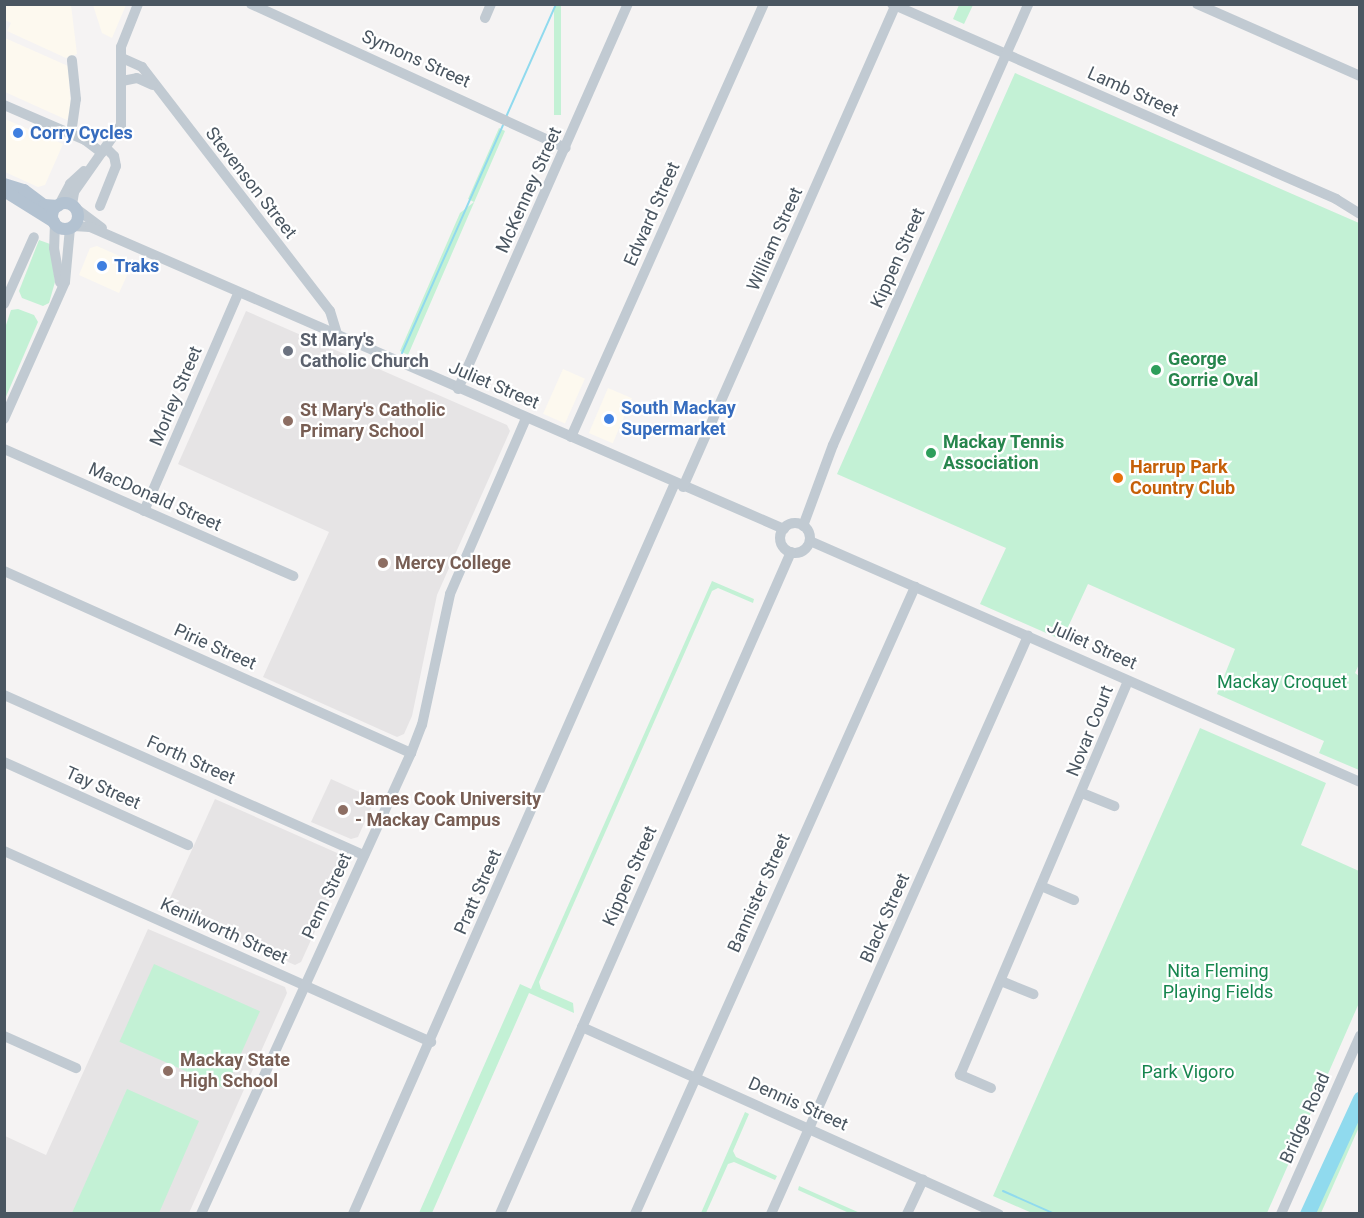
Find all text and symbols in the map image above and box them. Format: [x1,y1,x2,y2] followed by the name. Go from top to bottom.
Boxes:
[358,25,474,93] street label: Symons Street
[1084,62,1182,122] street label: Lamb Street
[30,122,133,144] place label: Corry Cycles
[201,123,301,243] street label: Stevenson Street
[492,124,566,256] street label: McKenney Street
[11,126,25,140] marker: Corry Cycles
[619,159,685,269] street label: Edward Street
[743,184,807,294] street label: William Street
[866,205,930,311] street label: Kippen Street
[114,255,159,277] place label: Traks
[95,259,109,273] marker: Traks
[300,330,429,372] place label: St Mary's Catholic Church
[145,343,207,449] street label: Morley Street
[281,344,295,358] marker: St Mary's Catholic Church
[1168,349,1258,392] place label: George Gorrie Oval
[446,356,542,414] street label: Juliet Street
[1149,363,1163,377] marker: George Gorrie Oval
[621,398,736,440] place label: South Mackay Supermarket
[300,400,445,442] place label: St Mary's Catholic Primary School
[602,412,616,426] marker: South Mackay Supermarket
[281,414,295,428] marker: St Mary's Catholic Primary School
[943,432,1065,474] place label: Mackay Tennis Association
[924,446,938,460] marker: Mackay Tennis Association
[1130,457,1235,500] place label: Harrup Park Country Club
[85,458,225,536] street label: MacDonald Street
[1111,471,1125,485] marker: Harrup Park Country Club
[395,552,511,574] place label: Mercy College
[376,556,390,570] marker: Mercy College
[1044,616,1140,674] street label: Juliet Street
[171,619,259,675] street label: Pirie Street
[1217,671,1347,693] park label: Mackay Croquet
[1062,682,1118,780] street label: Novar Court
[144,731,238,789] street label: Forth Street
[62,762,144,814] street label: Tay Street
[355,789,541,832] place label: James Cook University - Mackay Campus
[336,803,350,817] marker: James Cook University - Mackay Campus
[598,823,662,929] street label: Kippen Street
[723,830,795,956] street label: Bannister Street
[450,846,506,938] street label: Pratt Street
[298,849,356,943] street label: Penn Street
[856,870,914,966] street label: Black Street
[157,893,291,969] street label: Kenilworth Street
[1163,961,1273,1004] park label: Nita Fleming Playing Fields
[180,1050,290,1092] place label: Mackay State High School
[1141,1061,1235,1083] park label: Park Vigoro
[161,1064,175,1078] marker: Mackay State High School
[1275,1069,1335,1167] street label: Bridge Road
[745,1072,851,1136] street label: Dennis Street

